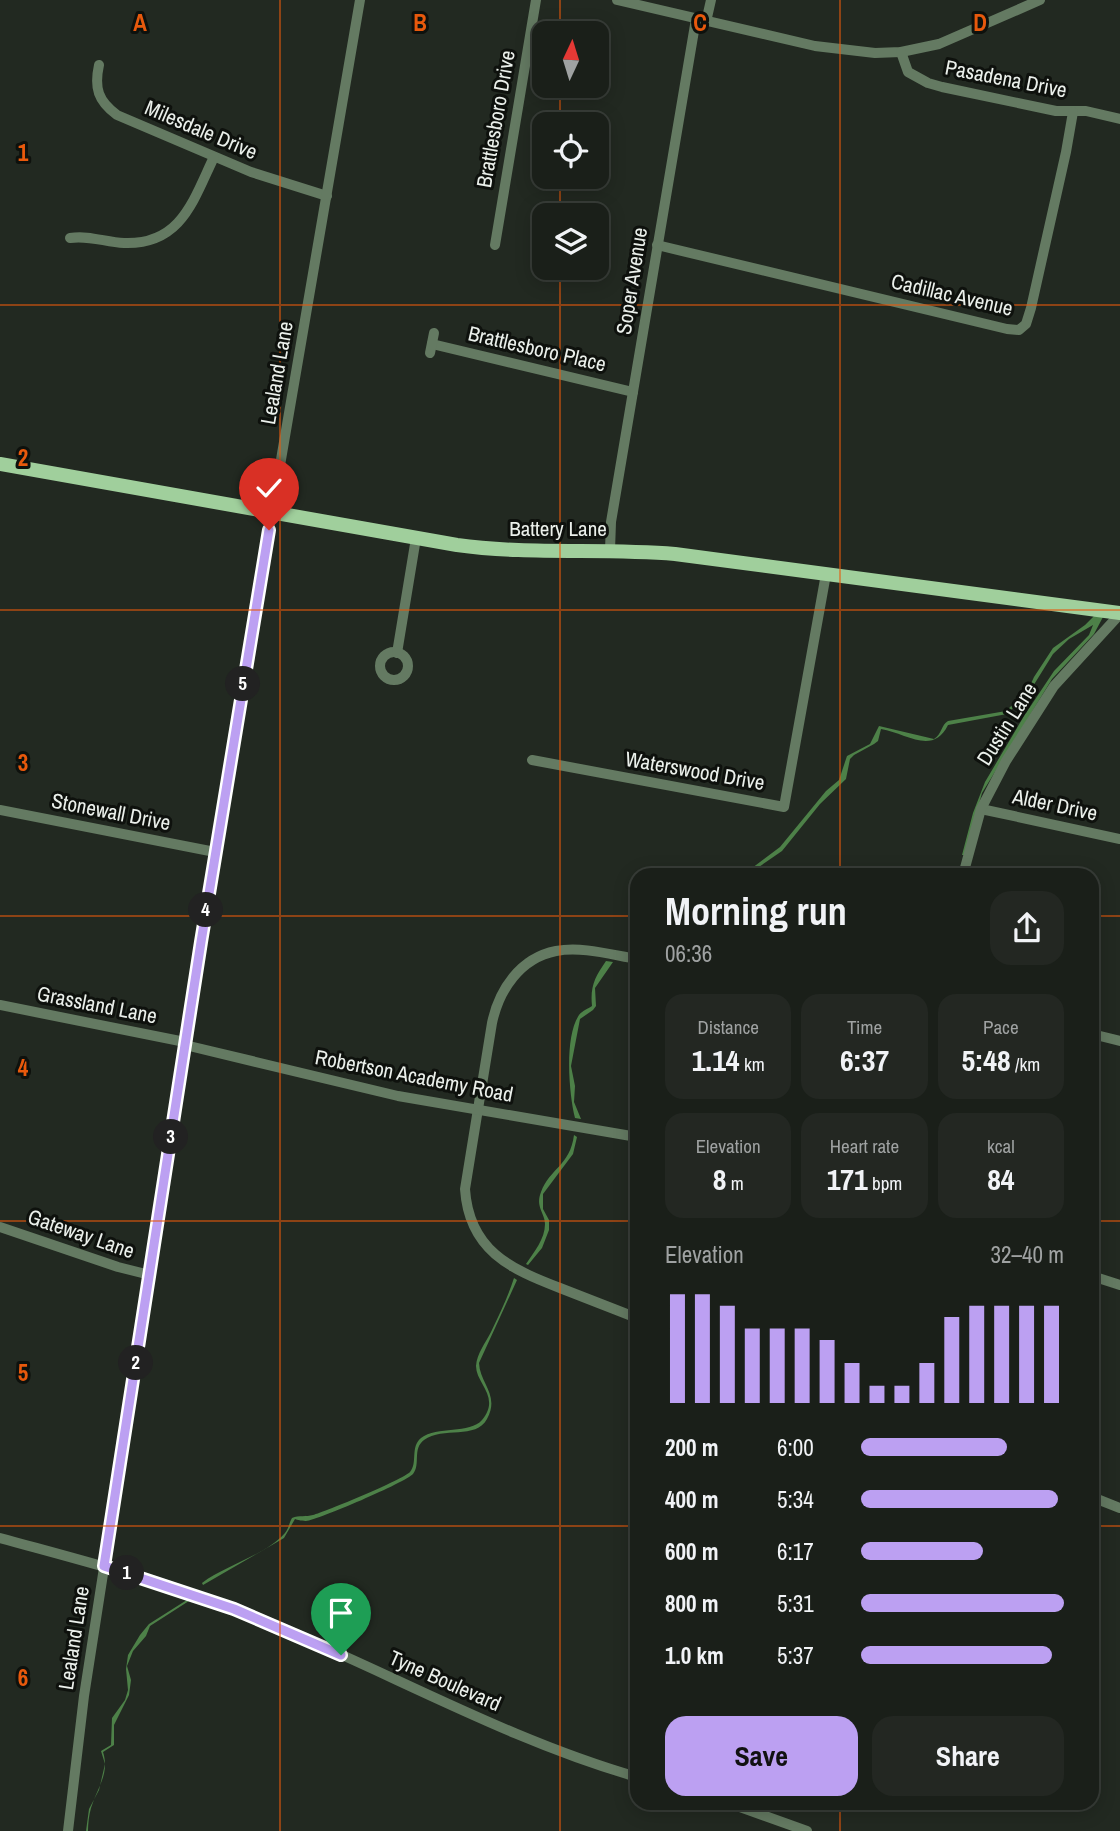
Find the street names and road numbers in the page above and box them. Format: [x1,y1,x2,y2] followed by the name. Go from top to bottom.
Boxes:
[469,48,522,190] street label: Brattlesboro Drive
[943,52,1069,105] street label: Pasadena Drive
[140,93,262,166] street label: Milesdale Drive
[609,225,654,336] street label: Soper Avenue
[888,266,1016,323] street label: Cadillac Avenue
[253,319,300,427] street label: Lealand Lane
[465,319,609,378] street label: Brattlesboro Place
[509,514,607,543] street label: Battery Lane
[970,677,1043,771] street label: Dustin Lane
[623,744,767,797] street label: Waterswood Drive
[1009,781,1100,828] street label: Alder Drive
[49,786,173,837] street label: Stonewall Drive
[35,979,160,1030] street label: Grassland Lane
[313,1042,516,1109] street label: Robertson Academy Road
[24,1202,138,1265] street label: Gateway Lane
[51,1584,96,1692] street label: Lealand Lane
[385,1643,506,1718] street label: Tyne Boulevard

